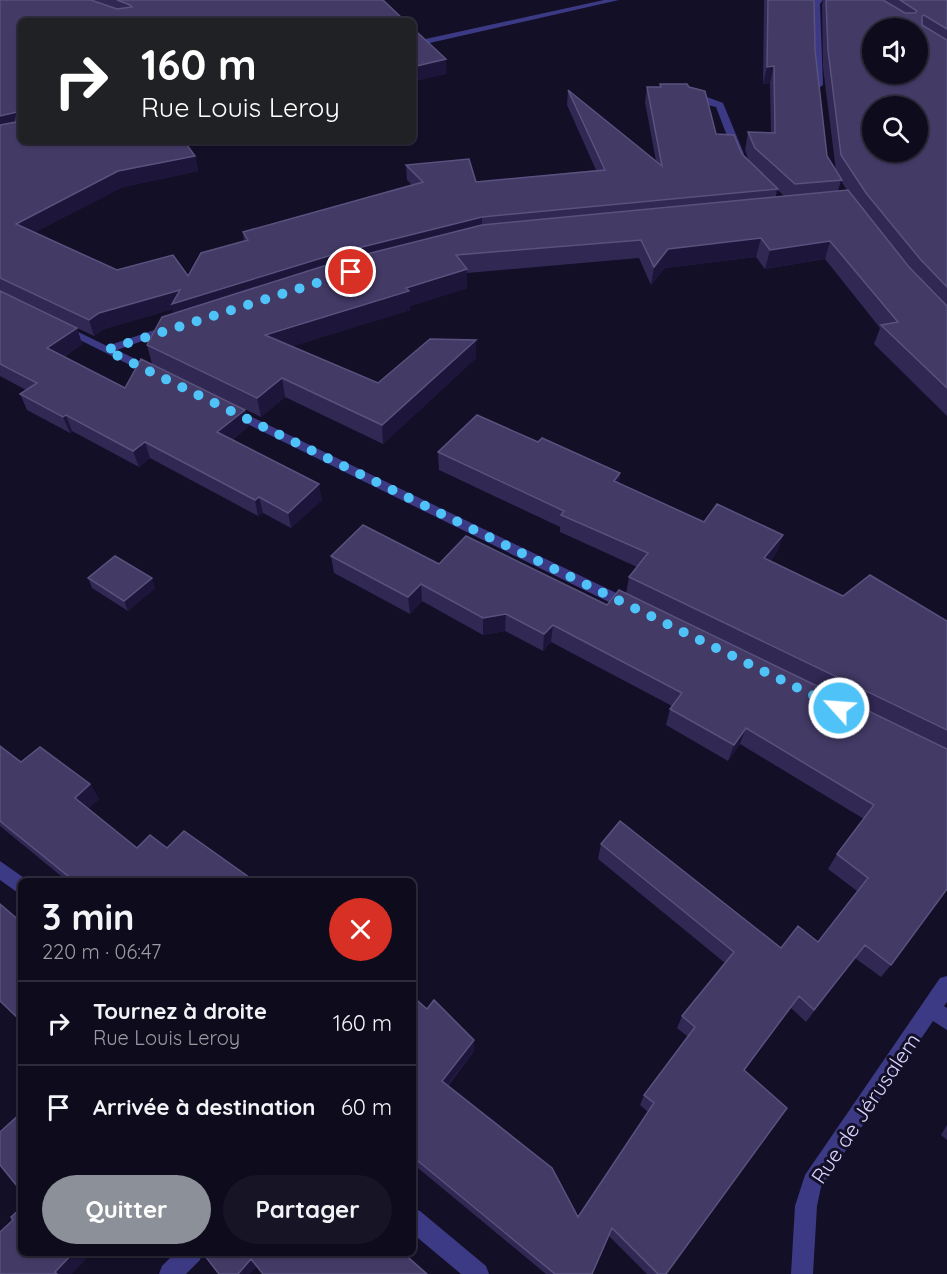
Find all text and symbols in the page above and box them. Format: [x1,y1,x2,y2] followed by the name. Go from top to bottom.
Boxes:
[862,18,928,162] map controls
[862,18,928,84] button: sound
[141,38,257,91] text: 160 m
[42,42,120,120] icon: right
[141,90,340,124] text: Rue Louis Leroy
[862,96,928,162] button: search
[325,246,376,297] pin
[334,255,367,288] icon: arrive
[807,676,871,740] position arrow
[42,894,135,939] text: 3 min
[329,898,392,961] button: close
[42,939,161,964] text: 220 m · 06:47
[93,997,267,1025] text: Tournez à droite
[42,1007,75,1040] icon: right
[333,1009,392,1037] text: 160 m
[93,1025,240,1050] text: Rue Louis Leroy
[805,1028,925,1188] street label: Rue de Jérusalem
[42,1091,75,1124] icon: arrive
[93,1093,315,1121] text: Arrivée à destination
[341,1093,392,1121] text: 60 m
[42,1175,211,1244] button: Quitter
[223,1175,392,1244] button: Partager

